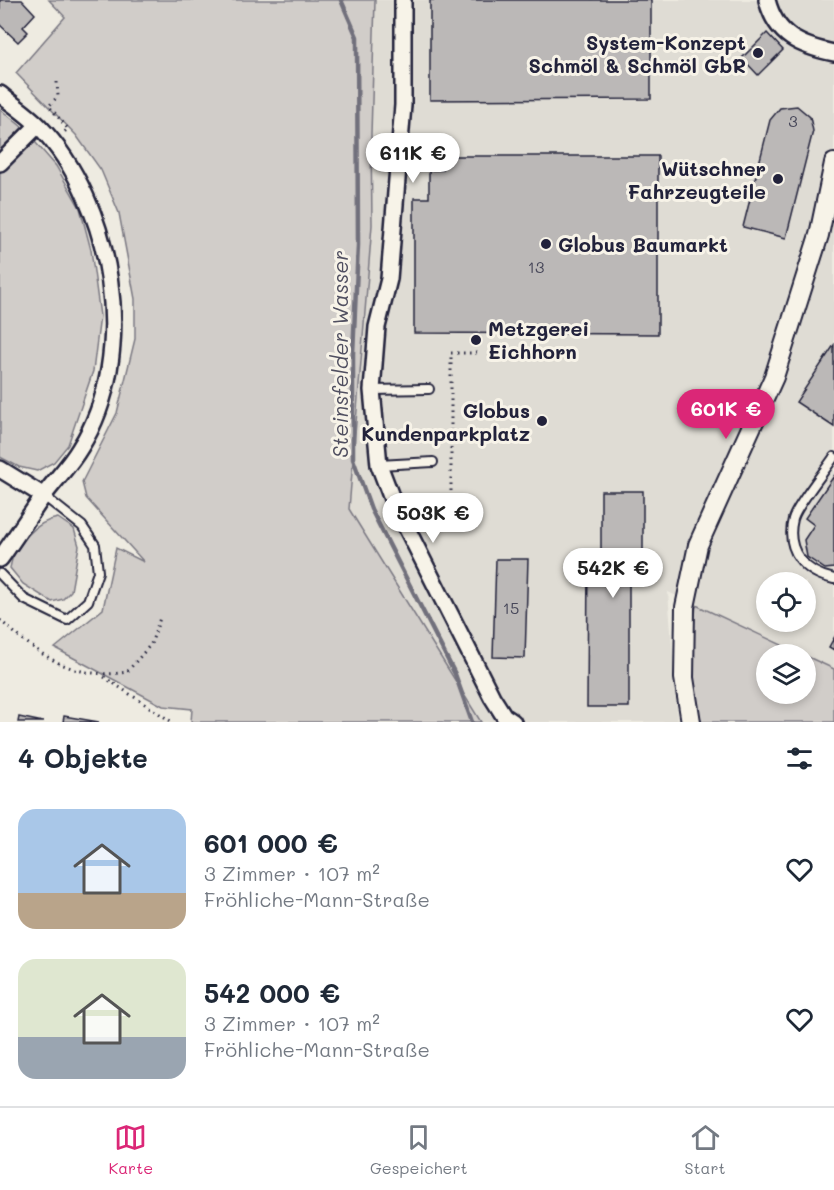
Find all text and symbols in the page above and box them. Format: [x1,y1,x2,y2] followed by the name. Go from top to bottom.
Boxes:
[528,29,746,78] place label: System-Konzept Schmöl & Schmöl GbR
[751,46,765,60] marker: System-Konzept Schmöl & Schmöl GbR
[788,110,798,131] house number: 3
[364,133,462,184] pin: 611K €
[380,139,446,165] text: 611K €
[627,155,766,204] place label: Wütschner Fahrzeugteile
[771,172,785,186] marker: Wütschner Fahrzeugteile
[558,231,728,257] place label: Globus Baumarkt
[539,237,553,251] marker: Globus Baumarkt
[326,250,353,458] water label: Steinsfelder Wasser
[528,256,544,277] house number: 13
[488,315,589,364] place label: Metzgerei Eichhorn
[469,333,483,347] marker: Metzgerei Eichhorn
[677,389,775,440] pin: 601K €
[691,395,761,421] text: 601K €
[361,397,530,446] place label: Globus Kundenparkplatz
[535,414,549,428] marker: Globus Kundenparkplatz
[384,493,482,544] pin: 503K €
[396,499,470,525] text: 503K €
[564,548,662,599] pin: 542K €
[577,554,649,580] text: 542K €
[756,572,816,704] map controls
[756,572,816,632] button: locate
[503,597,519,618] house number: 15
[756,644,816,704] button: layers
[18,741,148,775] text: 4 Objekte
[783,742,816,775] icon: filters
[204,826,338,860] text: 601 000 €
[66,833,138,905] icon: home
[783,853,816,886] icon: heart
[204,860,380,886] text: 3 Zimmer · 107 m²
[204,886,430,912] text: Fröhliche-Mann-Straße
[204,976,340,1010] text: 542 000 €
[66,983,138,1055] icon: home
[783,1003,816,1036] icon: heart
[204,1010,380,1036] text: 3 Zimmer · 107 m²
[204,1036,430,1062] text: Fröhliche-Mann-Straße
[108,1121,153,1178] tab: Karte
[370,1121,468,1178] tab: Gespeichert
[684,1121,726,1178] tab: Start

